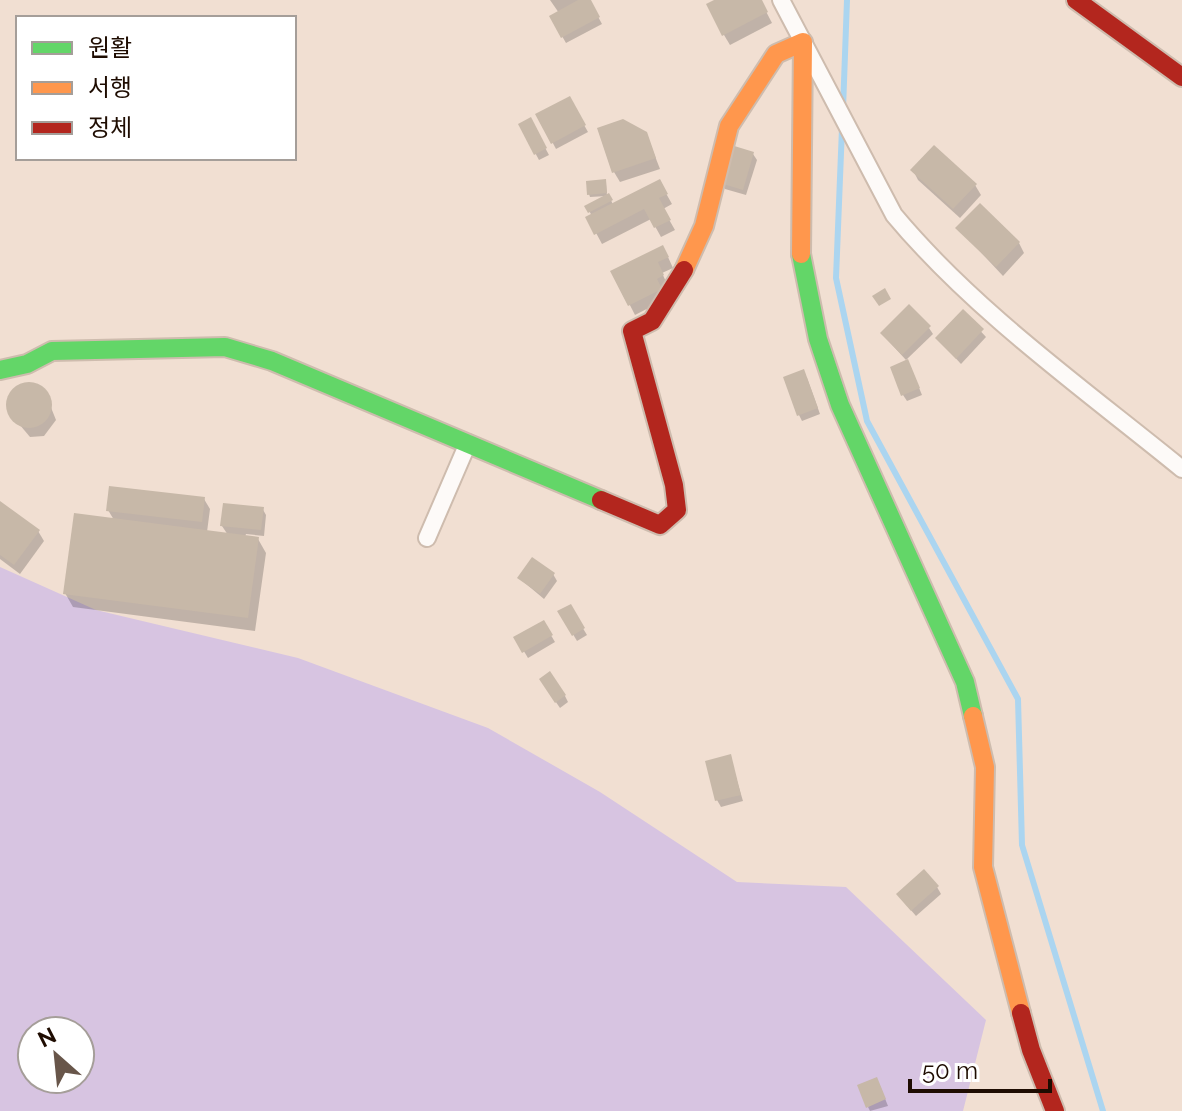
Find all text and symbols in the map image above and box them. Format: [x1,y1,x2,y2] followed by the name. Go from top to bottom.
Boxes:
[16,16,296,160] legend
[88,33,132,62] text: 원활
[88,73,132,102] text: 서행
[88,113,132,142] text: 정체
[16,1015,96,1095] north arrow
[34,1022,60,1053] text: N
[910,1043,1050,1093] scale bar
[922,1056,978,1085] text: 50 m

